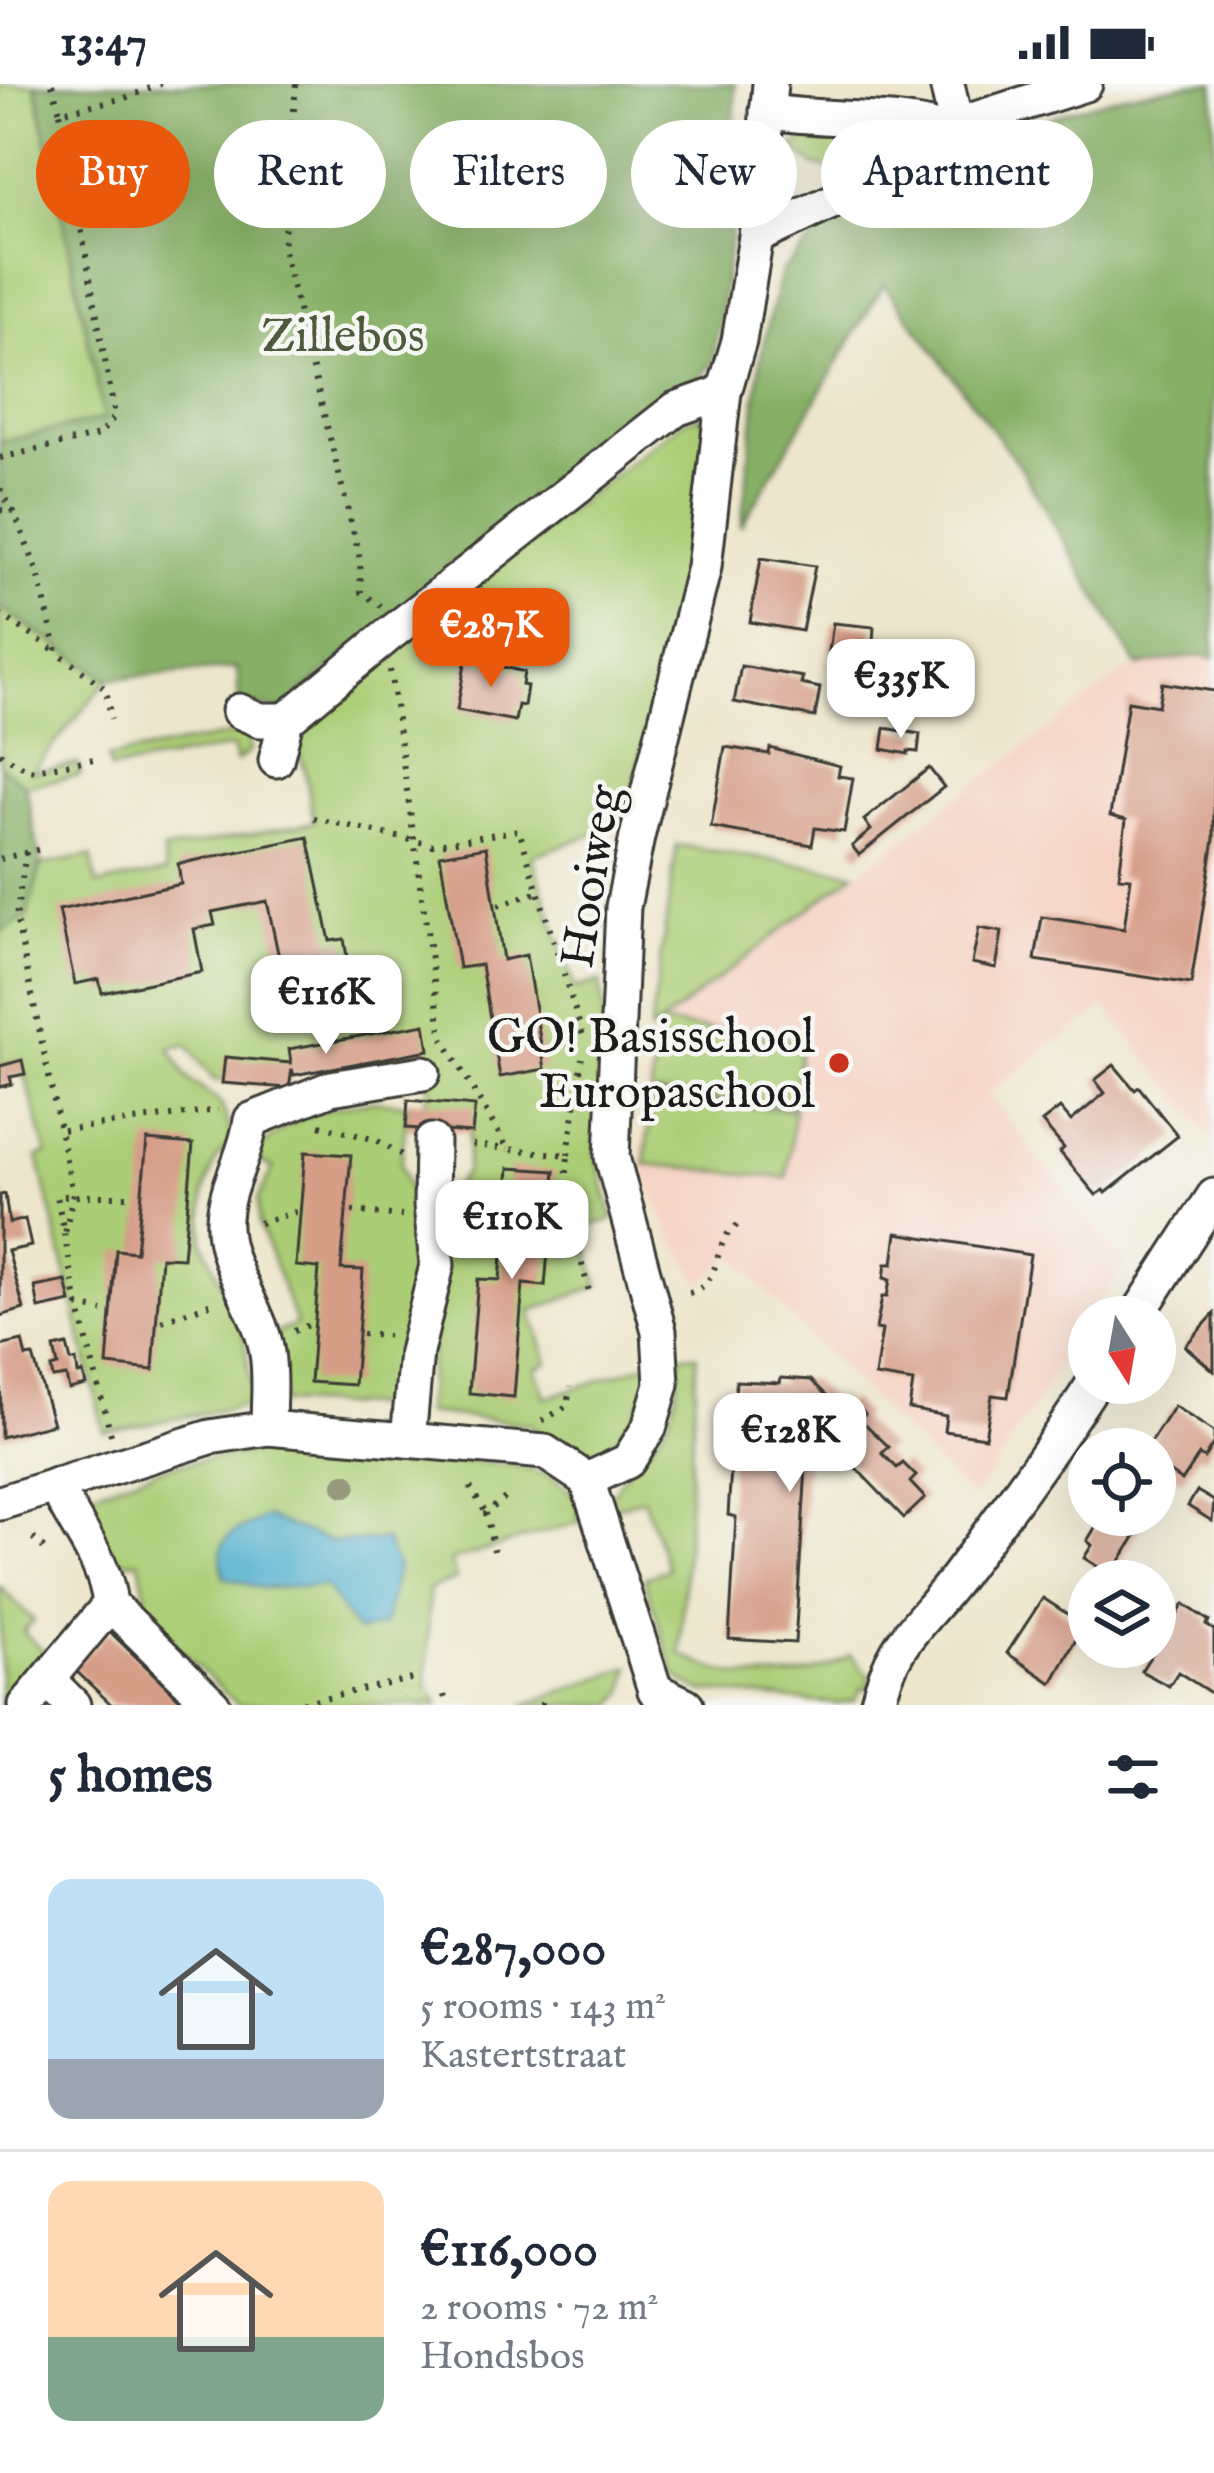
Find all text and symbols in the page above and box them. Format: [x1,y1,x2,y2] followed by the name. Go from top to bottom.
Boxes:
[60,14,147,71] text: 13:47
[36,120,190,228] chip: Buy
[214,120,386,228] chip: Rent
[410,120,607,228] chip: Filters
[631,120,797,228] chip: New
[821,120,1093,228] chip: Apartment
[261,308,425,368] park label: Zillebos
[407,588,575,690] pin: €287K
[440,602,542,651] text: €287K
[817,639,985,741] pin: €335K
[854,653,948,702] text: €335K
[549,780,637,972] street label: Hooiweg
[242,955,410,1057] pin: €116K
[278,969,374,1018] text: €116K
[487,1009,816,1124] place label: GO! Basisschool Europaschool
[826,1050,852,1076] marker: GO! Basisschool Europaschool
[428,1180,596,1282] pin: €110K
[462,1194,562,1243] text: €110K
[1068,1296,1176,1404] north arrow
[1068,1296,1176,1668] map controls
[706,1393,874,1495] pin: €128K
[740,1407,840,1456] text: €128K
[1068,1428,1176,1536] button: locate
[1068,1560,1176,1668] button: layers
[1100,1744,1166,1810] icon: filters
[48,1745,213,1810] text: 5 homes
[420,1918,606,1983] text: €287,000
[144,1927,288,2071] icon: home
[420,1983,666,2032] text: 5 rooms · 143 m²
[420,2032,626,2081] text: Kastertstraat
[420,2219,598,2284] text: €116,000
[144,2229,288,2373] icon: home
[420,2284,659,2333] text: 2 rooms · 72 m²
[420,2333,585,2382] text: Hondsbos

